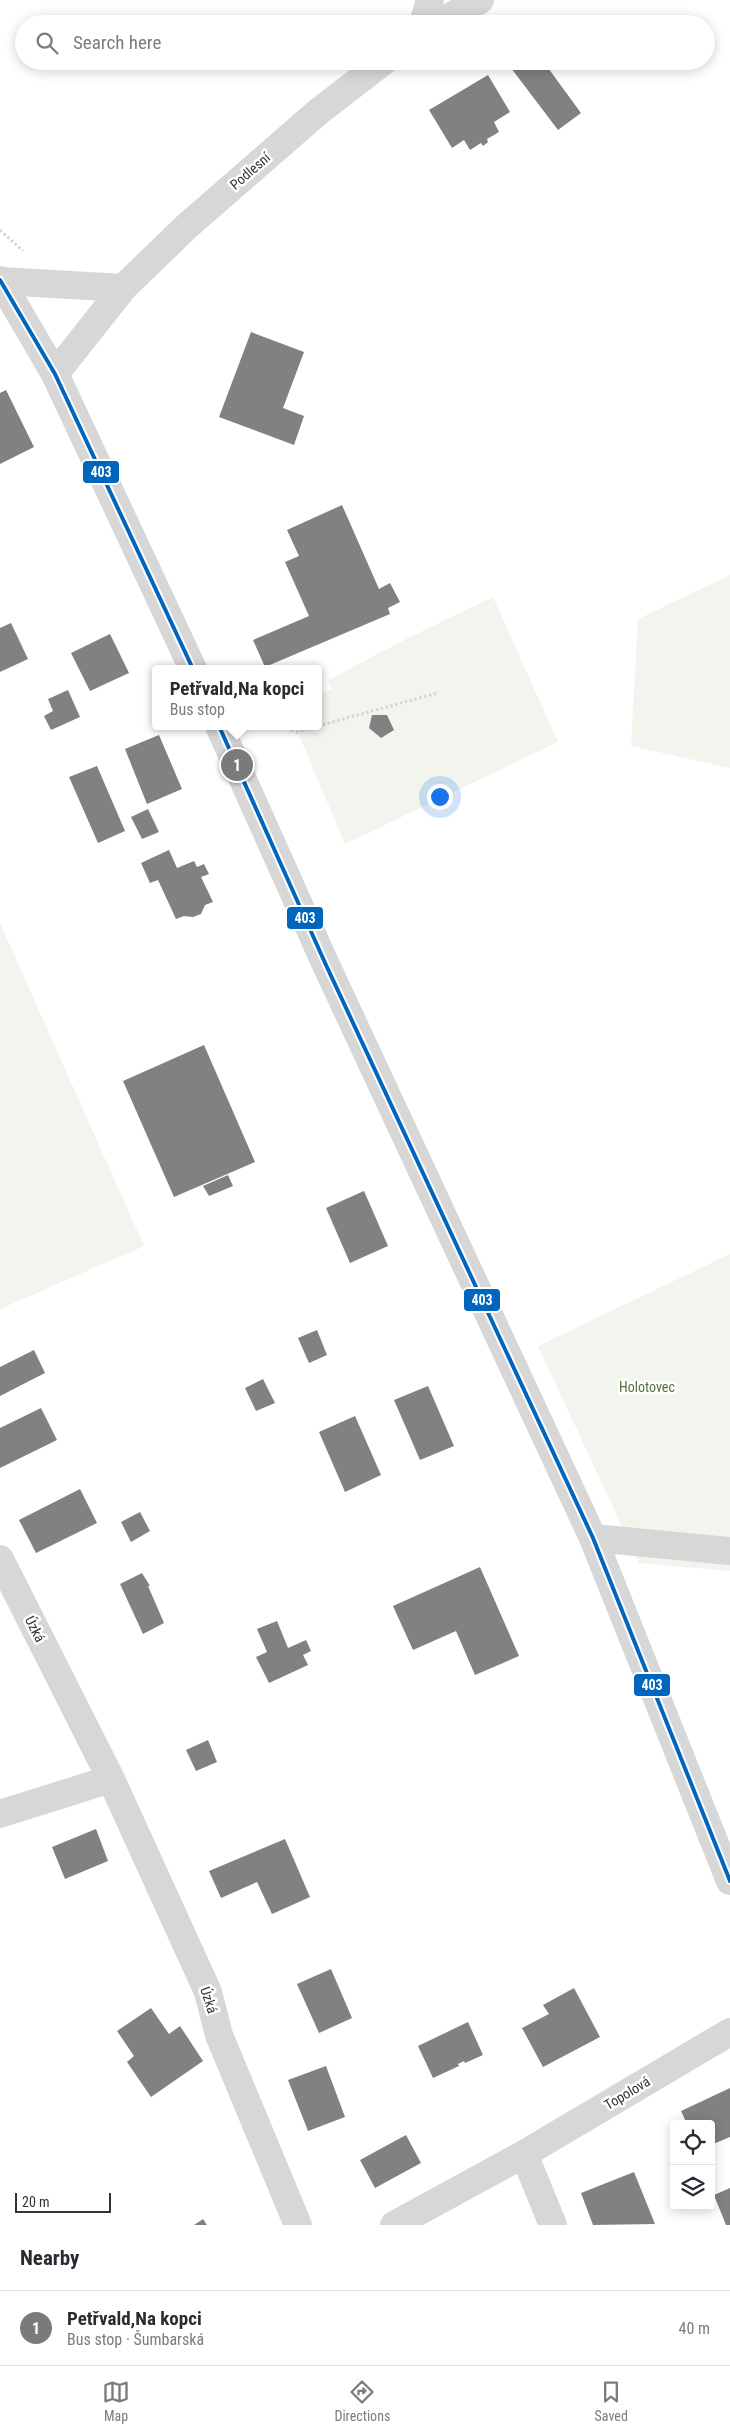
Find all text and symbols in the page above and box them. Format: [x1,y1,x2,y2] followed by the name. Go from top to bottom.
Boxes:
[15,15,715,70] search box
[33,29,61,57] icon: search
[73,31,161,54] text: Search here
[227,149,274,193] street label: Podlesní
[82,460,120,484] line badge: 403
[90,464,112,480] text: 403
[152,665,322,730] popup
[170,677,304,700] text: Petřvald,Na kopci
[170,700,225,719] text: Bus stop
[221,746,253,784] pin: 1
[427,784,453,810] your location
[286,906,324,930] line badge: 403
[294,910,316,926] text: 403
[463,1288,501,1312] line badge: 403
[471,1292,493,1308] text: 403
[619,1379,675,1395] park label: Holotovec
[22,1613,49,1645] street label: Úzká
[633,1673,671,1697] line badge: 403
[641,1677,663,1693] text: 403
[197,1984,222,2015] street label: Úzká
[601,2073,653,2113] street label: Topolová
[670,2120,715,2210] map controls
[670,2120,715,2165] button: locate
[670,2165,715,2210] button: layers
[15,2190,111,2213] scale bar
[22,2194,50,2210] text: 20 m
[20,2246,79,2270] text: Nearby
[67,2307,202,2330] text: Petřvald,Na kopci
[32,2319,40,2338] text: 1
[678,2319,710,2338] text: 40 m
[67,2330,204,2349] text: Bus stop · Šumbarská
[102,2378,130,2424] tab: Map
[334,2378,390,2424] tab: Directions
[595,2378,628,2424] tab: Saved

